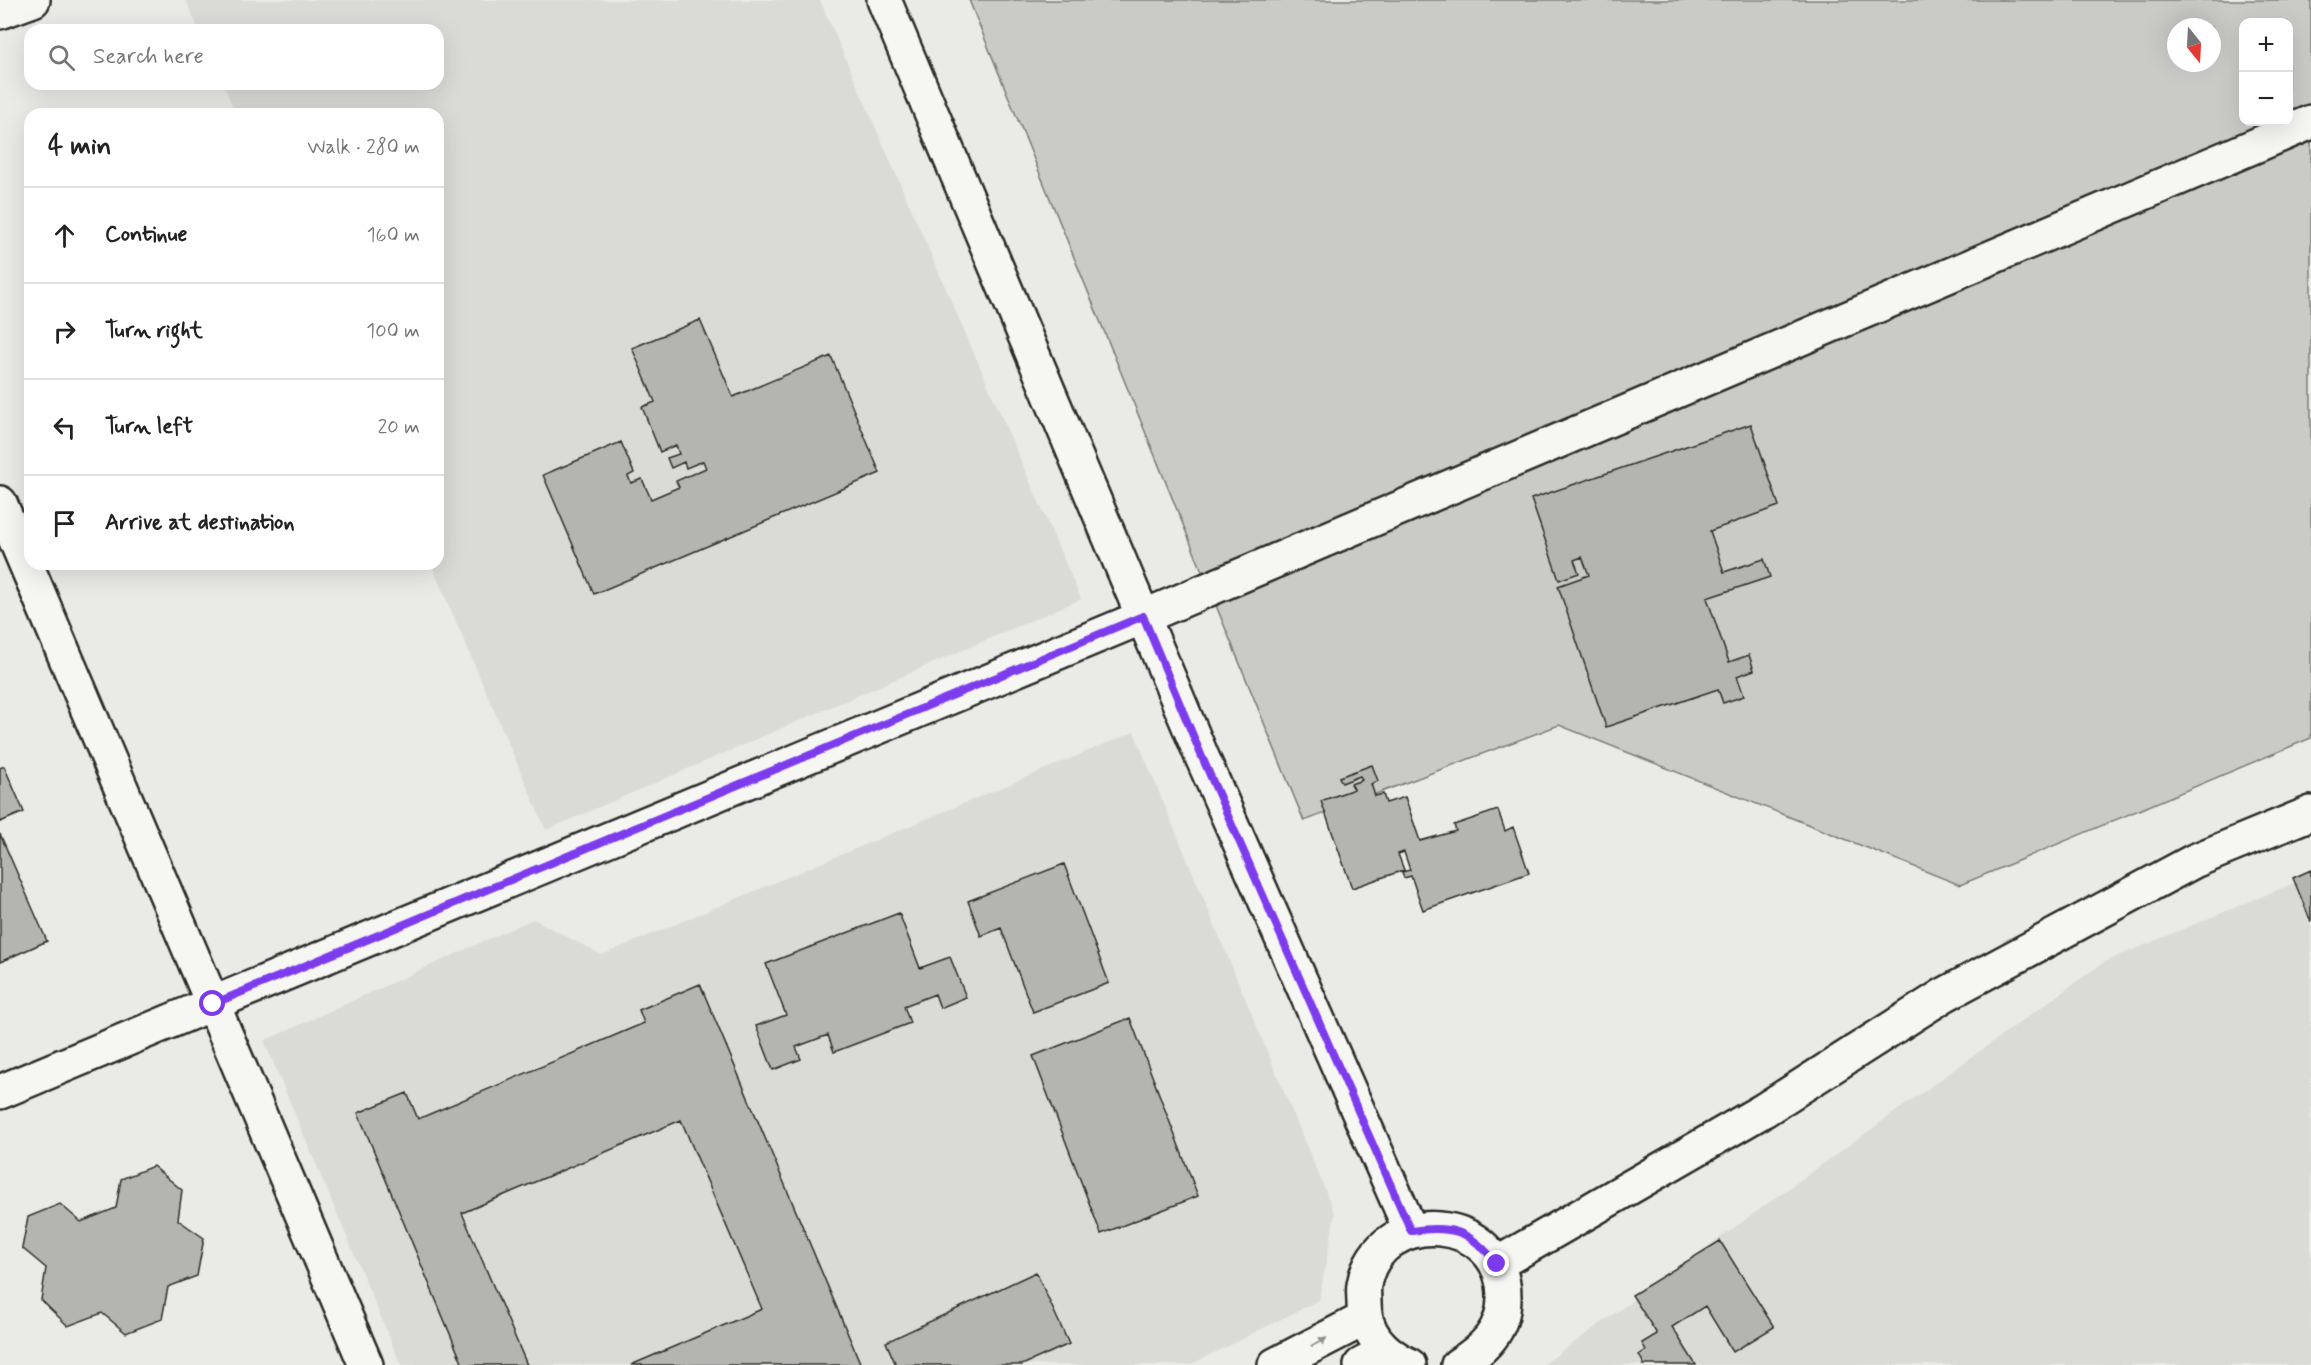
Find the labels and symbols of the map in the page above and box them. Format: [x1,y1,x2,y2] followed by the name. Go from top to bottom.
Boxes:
[2167,18,2221,72] north arrow
[199,990,225,1016] route start
[1483,1250,1509,1276] route end
[1311,1337,1328,1347] one-way arrow

